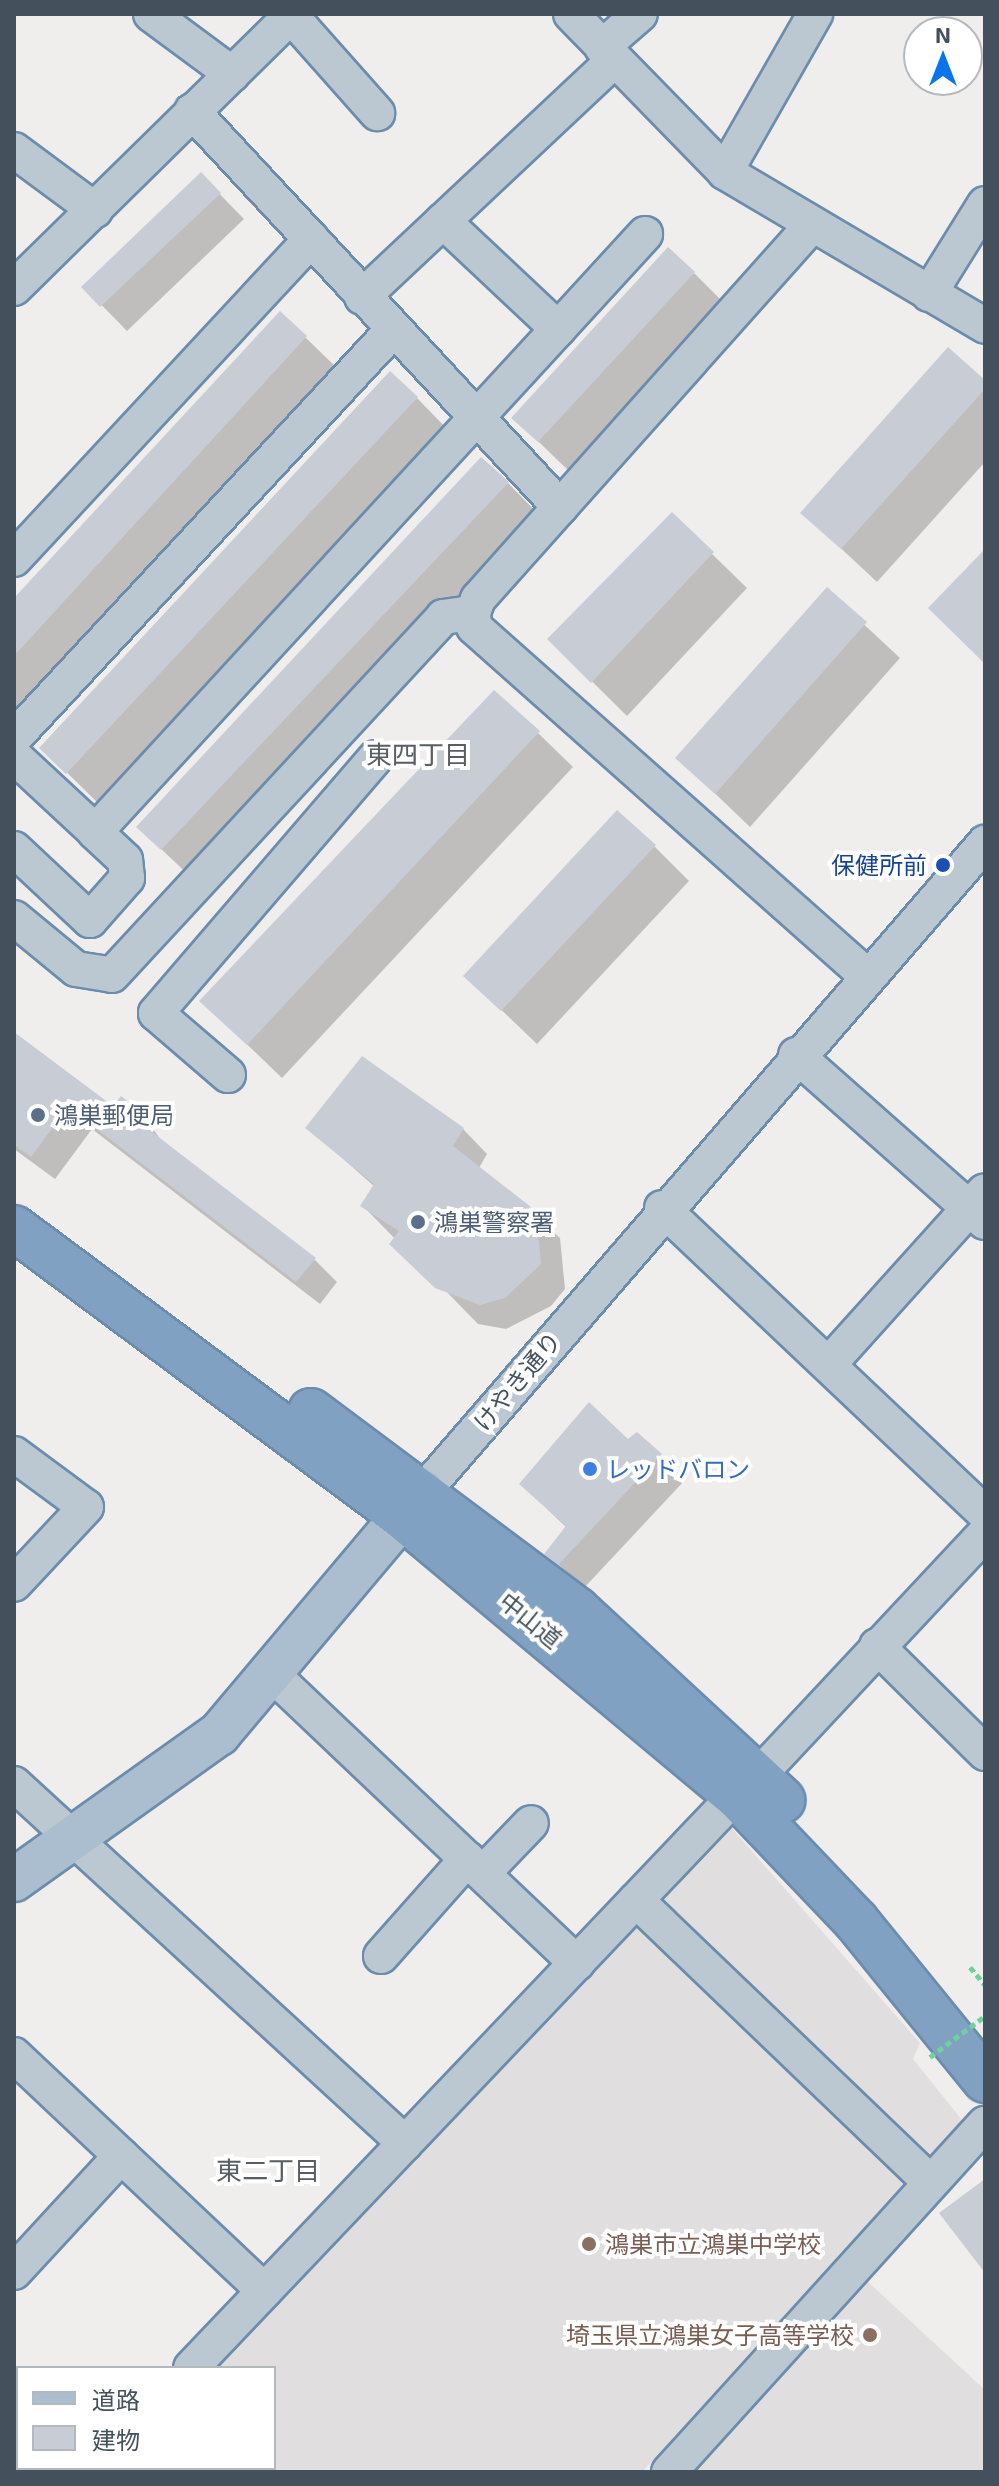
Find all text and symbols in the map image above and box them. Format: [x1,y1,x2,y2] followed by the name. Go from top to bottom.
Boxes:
[903,16,983,96] north arrow
[935,21,951,47] text: N
[366,738,470,770] district label: 東四丁目
[831,851,927,879] place label: 保健所前
[934,856,952,874] marker: 保健所前
[54,1101,174,1129] place label: 鴻巣郵便局
[29,1106,47,1124] marker: 鴻巣郵便局
[434,1208,554,1236] place label: 鴻巣警察署
[409,1213,427,1231] marker: 鴻巣警察署
[467,1326,567,1436] street label: けやき通り
[606,1455,750,1483] place label: レッドバロン
[581,1460,599,1478] marker: レッドバロン
[494,1586,568,1654] street label: 中山道
[216,2154,320,2186] district label: 東二丁目
[605,2230,821,2258] place label: 鴻巣市立鴻巣中学校
[580,2235,598,2253] marker: 鴻巣市立鴻巣中学校
[566,2321,854,2349] place label: 埼玉県立鴻巣女子高等学校
[861,2326,879,2344] marker: 埼玉県立鴻巣女子高等学校
[16,2366,276,2470] legend
[92,2385,140,2414] text: 道路
[92,2425,140,2454] text: 建物

